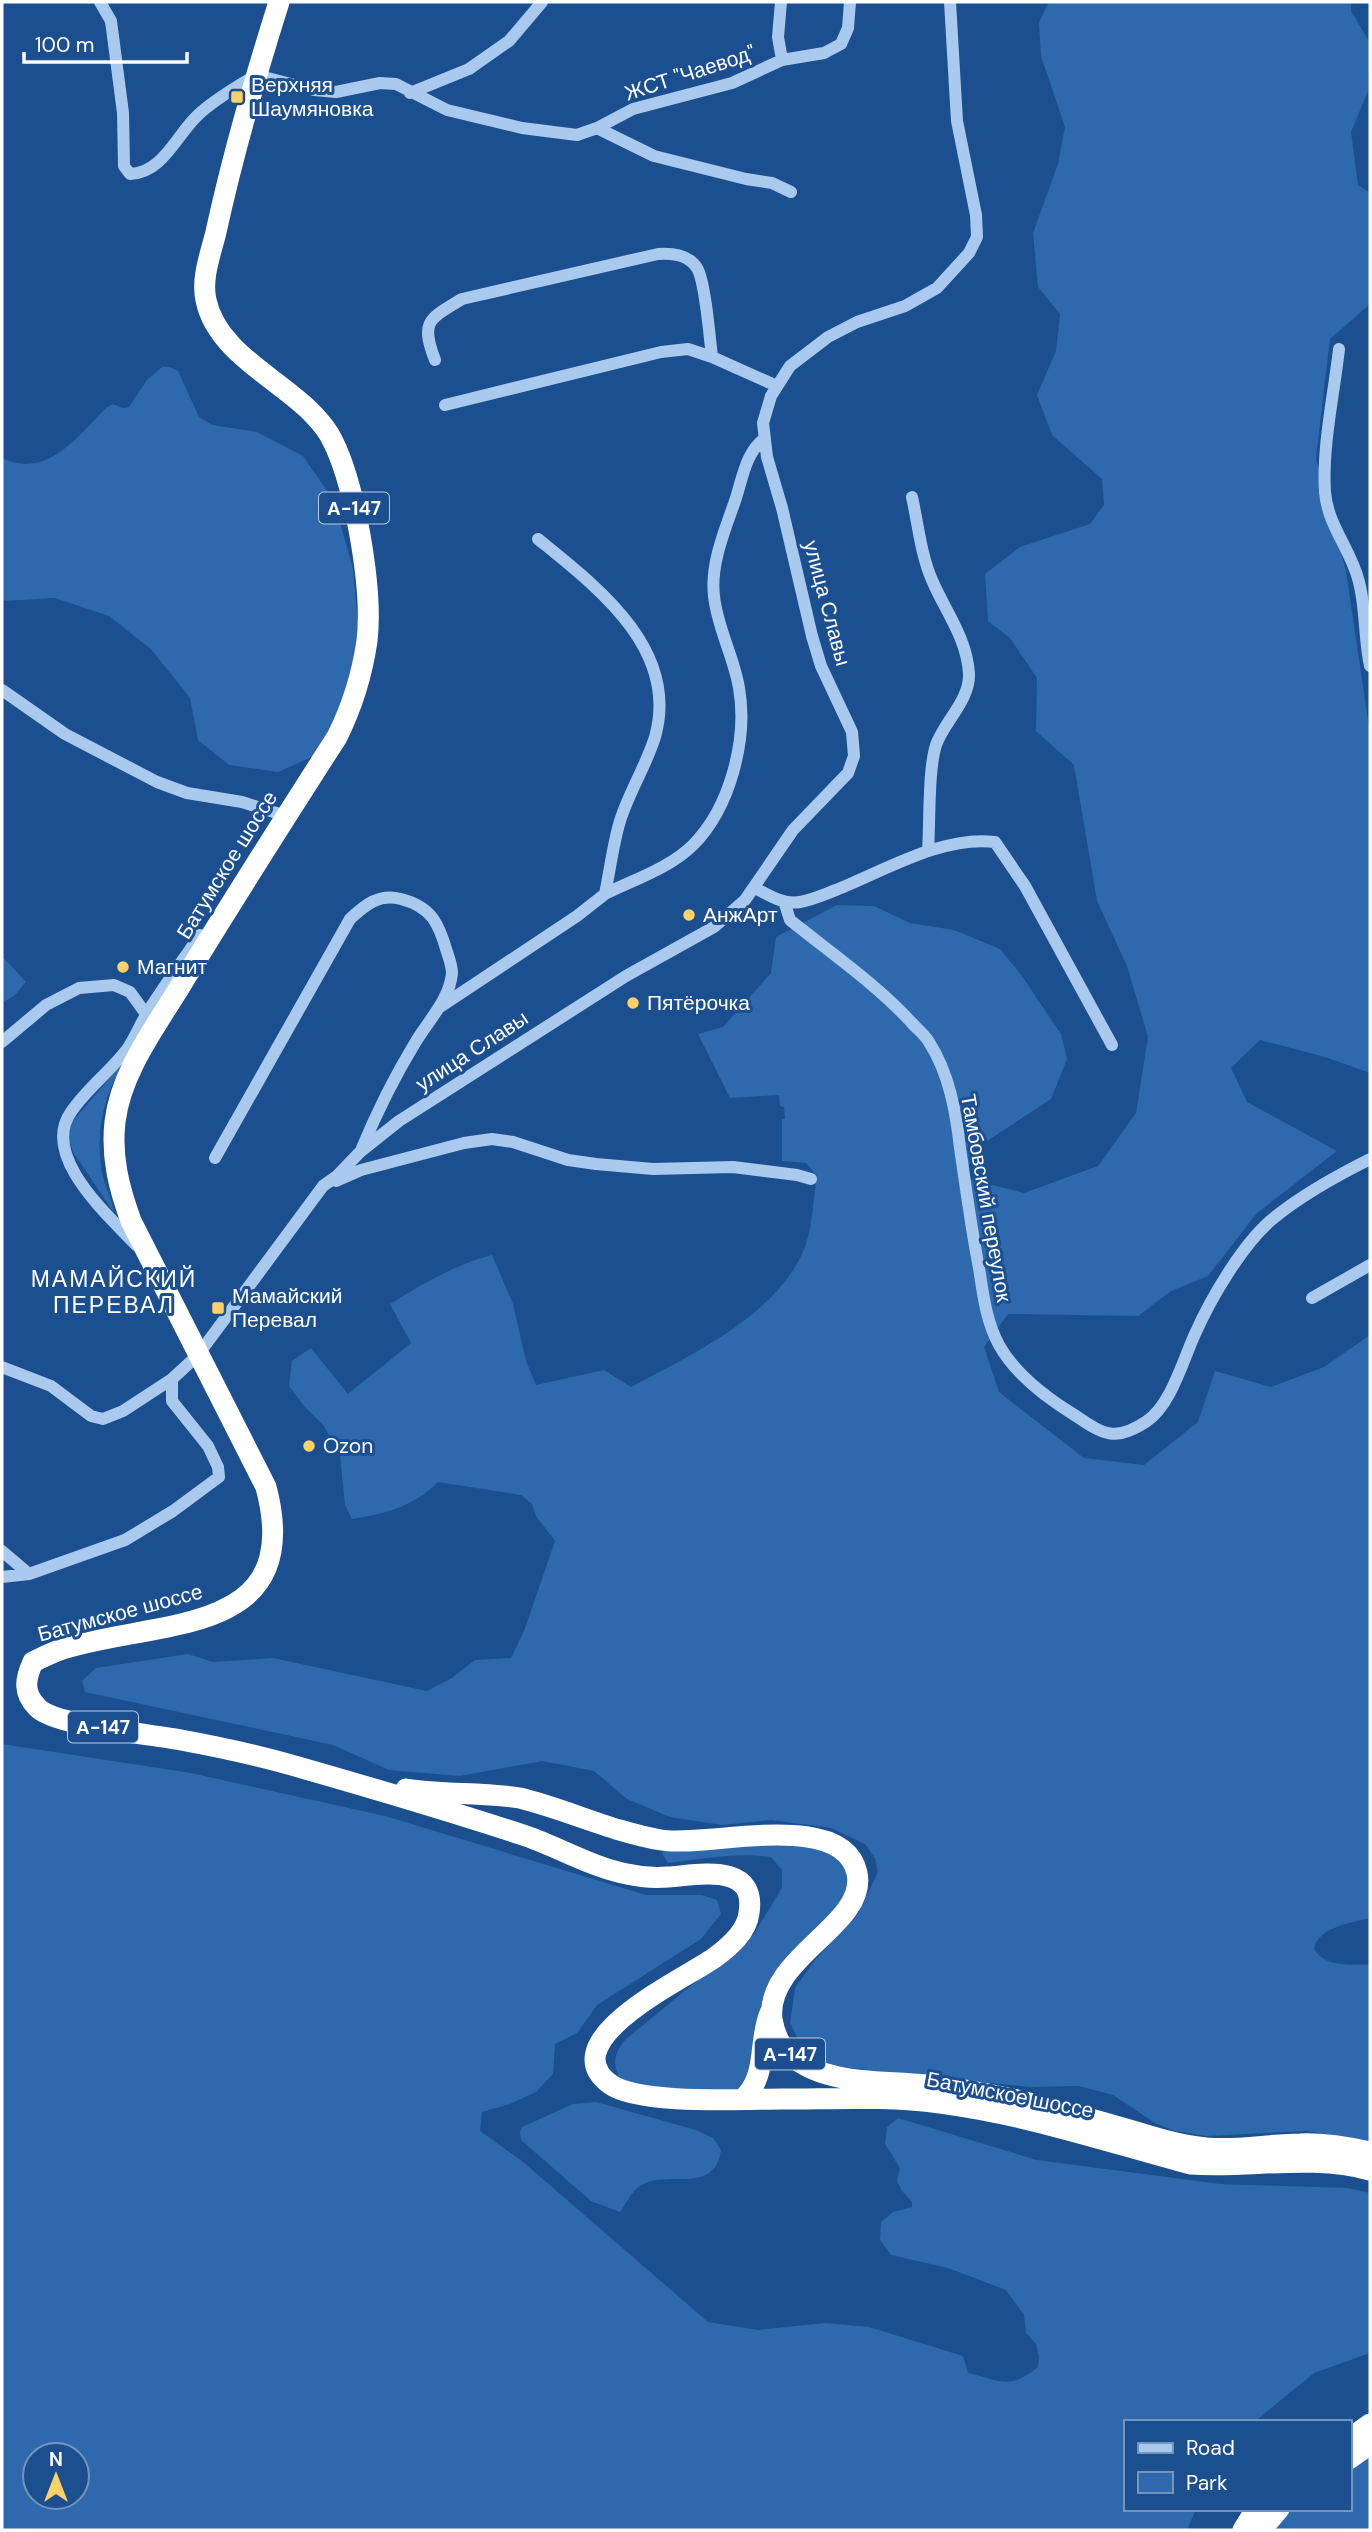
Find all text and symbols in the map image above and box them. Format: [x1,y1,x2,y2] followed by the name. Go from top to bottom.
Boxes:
[24,21,187,65] scale bar
[35,31,95,59] text: 100 m
[621,39,759,107] street label: ЖСТ "Чаевод"
[251,71,374,123] place label: Верхняя Шаумяновка
[229,89,245,105] marker: Верхняя Шаумяновка
[319,492,389,524] road number: А-147
[797,537,857,669] street label: улица Славы
[170,786,284,944] street label: Батумское шоссе
[703,901,778,929] place label: АнжАрт
[681,907,697,923] marker: АнжАрт
[137,953,207,981] place label: Магнит
[115,959,131,975] marker: Магнит
[647,989,750,1017] place label: Пятёрочка
[625,995,641,1011] marker: Пятёрочка
[410,1004,534,1098] street label: улица Славы
[954,1092,1018,1305] street label: Тамбовский переулок
[31,1264,197,1320] district label: МАМАЙСКИЙ ПЕРЕВАЛ
[232,1282,342,1334] place label: Мамайский Перевал
[210,1300,226,1316] marker: Мамайский Перевал
[323,1432,373,1460] place label: Ozon
[301,1438,317,1454] marker: Ozon
[34,1578,206,1648] street label: Батумское шоссе
[68,1712,138,1742] road number: А-147
[755,2038,825,2070] road number: А-147
[924,2065,1096,2125] street label: Батумское шоссе
[1124,2420,1351,2511] legend
[1186,2434,1235,2462] text: Road
[21,2441,91,2511] north arrow
[49,2447,63,2472] text: N
[1186,2469,1228,2497] text: Park

